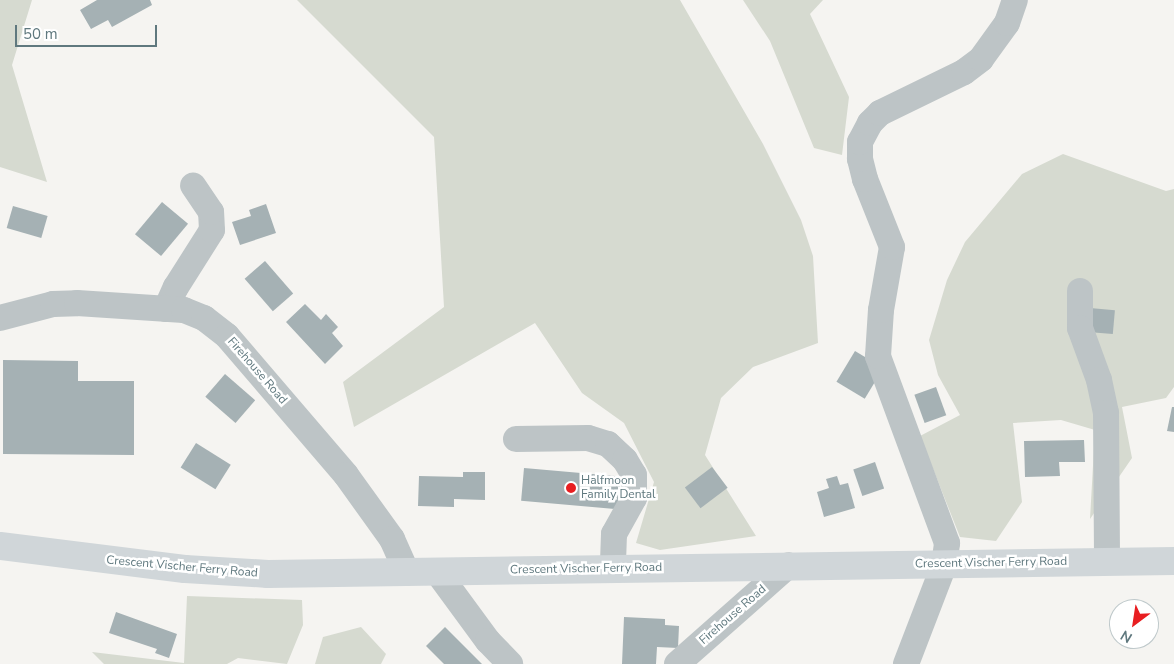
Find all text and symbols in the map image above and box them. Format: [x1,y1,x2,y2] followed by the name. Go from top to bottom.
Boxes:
[18,15,160,47] scale bar
[23,24,58,44] text: 50 m
[224,335,290,407] street label: Firehouse Road
[581,474,656,502] place label: Halfmoon Family Dental
[565,482,577,494] marker: Halfmoon Family Dental
[106,553,258,581] street label: Crescent Vischer Ferry Road
[915,554,1067,572] street label: Crescent Vischer Ferry Road
[510,560,662,578] street label: Crescent Vischer Ferry Road
[697,582,769,648] street label: Firehouse Road
[1109,599,1159,649] north arrow
[1117,626,1136,647] text: N

